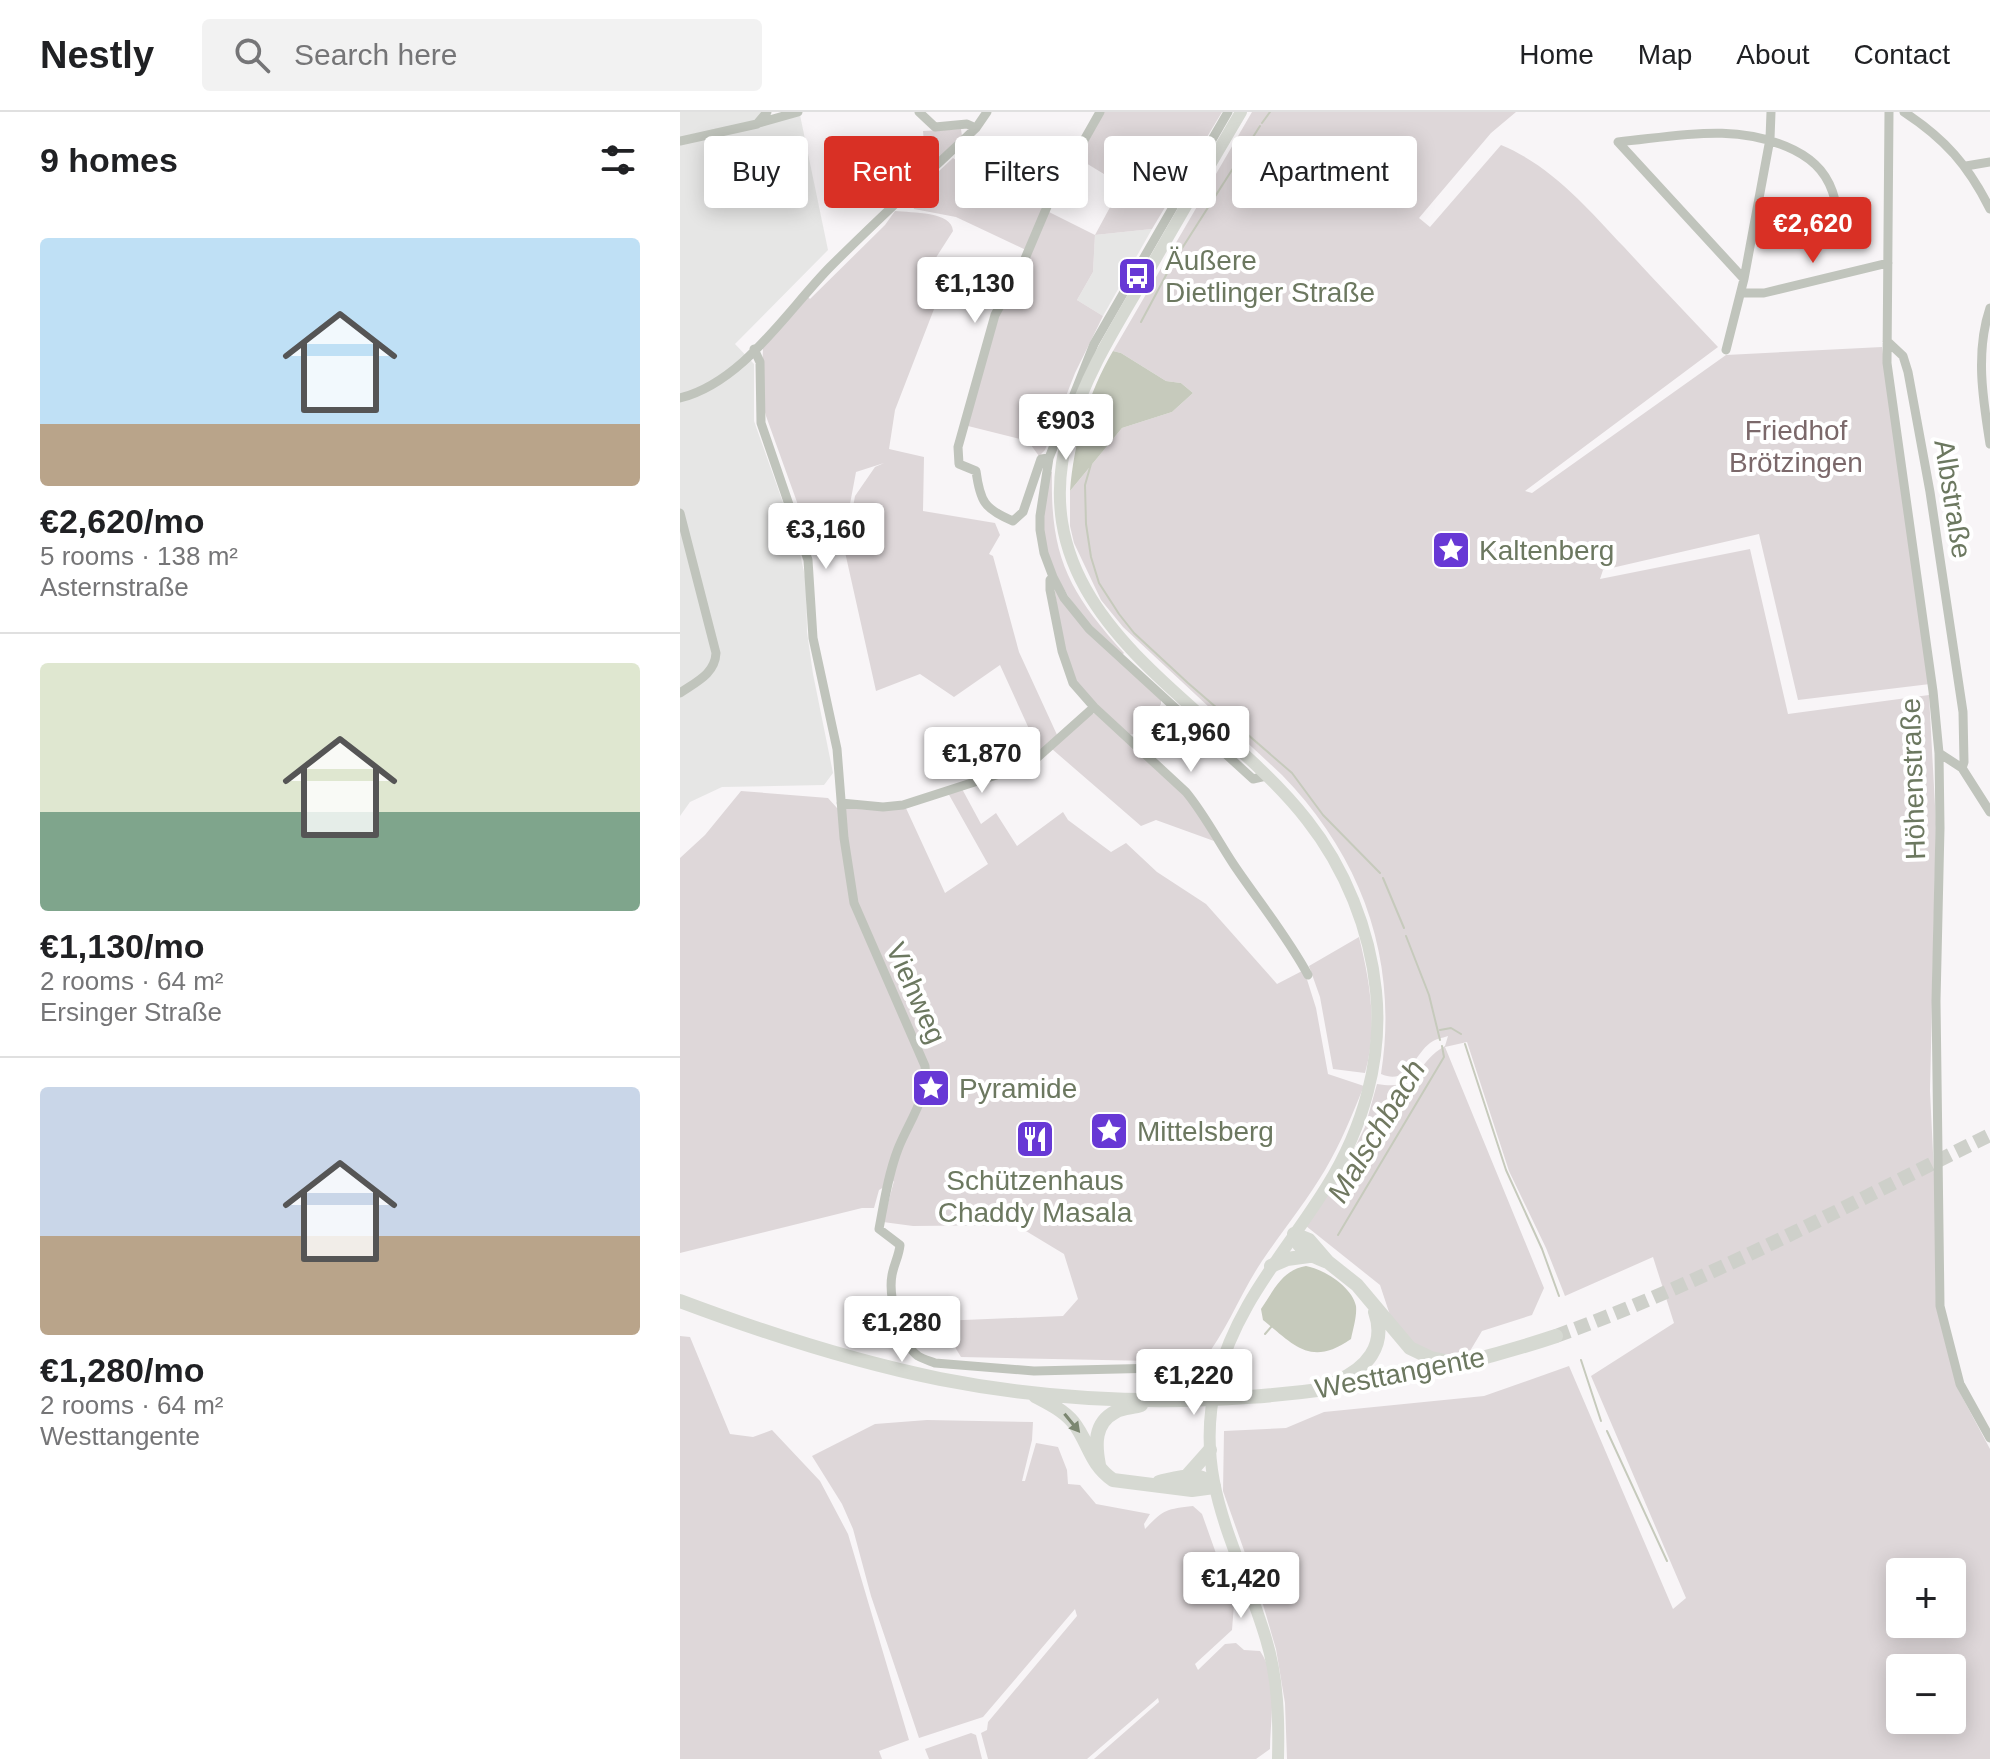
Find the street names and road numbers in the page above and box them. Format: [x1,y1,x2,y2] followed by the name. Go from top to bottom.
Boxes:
[1928,437,1978,561] street label: Albstraße
[1895,698,1931,860] street label: Höhenstraße
[880,938,952,1048] street label: Viehweg
[1312,1341,1488,1405] street label: Westtangente

